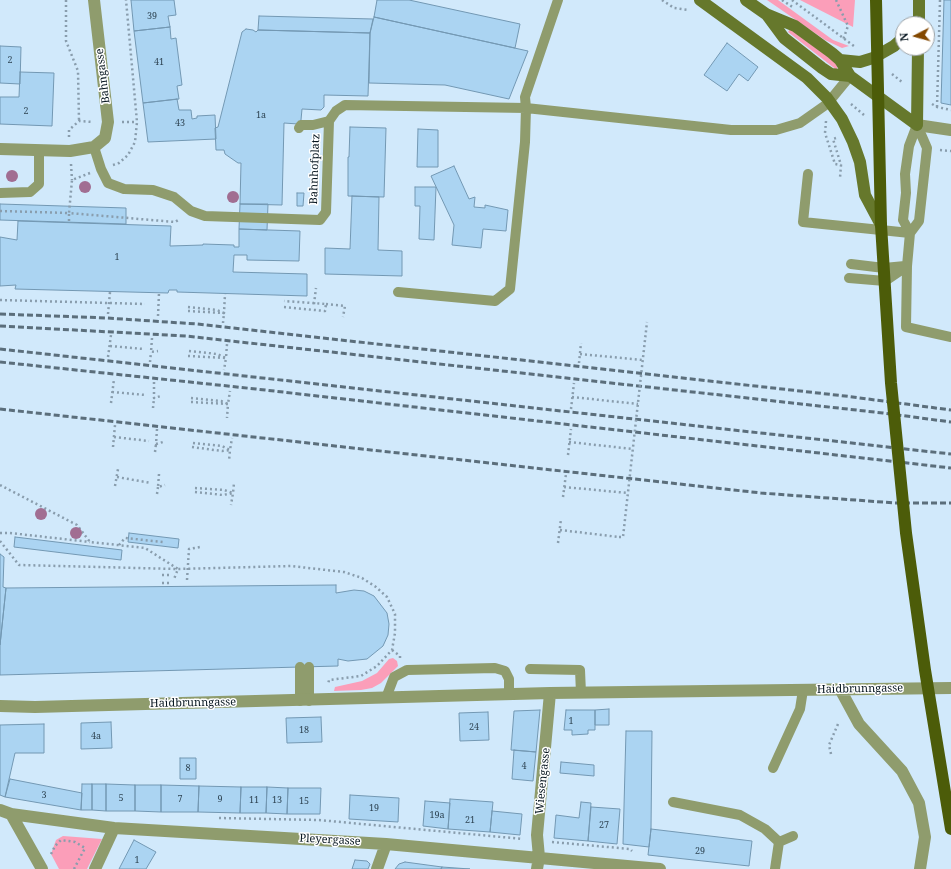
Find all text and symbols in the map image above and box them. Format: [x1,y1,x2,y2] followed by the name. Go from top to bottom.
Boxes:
[147,11,157,21] house number: 39
[895,16,935,56] north arrow
[896,32,911,42] text: N
[93,48,113,104] street label: Bahngasse
[7,55,13,65] house number: 2
[154,57,164,67] house number: 41
[23,106,29,116] house number: 2
[256,110,266,120] house number: 1a
[175,118,185,128] house number: 43
[307,133,323,205] street label: Bahnhofplatz
[114,252,120,262] house number: 1
[817,682,903,696] street label: Haidbrunngasse
[150,696,236,710] street label: Haidbrunngasse
[568,716,574,726] house number: 1
[469,722,479,732] house number: 24
[299,725,309,735] house number: 18
[91,731,101,741] house number: 4a
[533,747,553,815] street label: Wiesengasse
[521,761,527,771] house number: 4
[185,763,191,773] house number: 8
[41,790,47,800] house number: 3
[118,793,124,803] house number: 5
[177,794,183,804] house number: 7
[217,794,223,804] house number: 9
[249,795,259,805] house number: 11
[272,795,282,805] house number: 13
[299,796,309,806] house number: 15
[369,803,379,813] house number: 19
[429,810,445,820] house number: 19a
[465,815,475,825] house number: 21
[599,820,609,830] house number: 27
[299,832,361,848] street label: Pleyergasse
[695,846,705,856] house number: 29
[134,855,140,865] house number: 1

